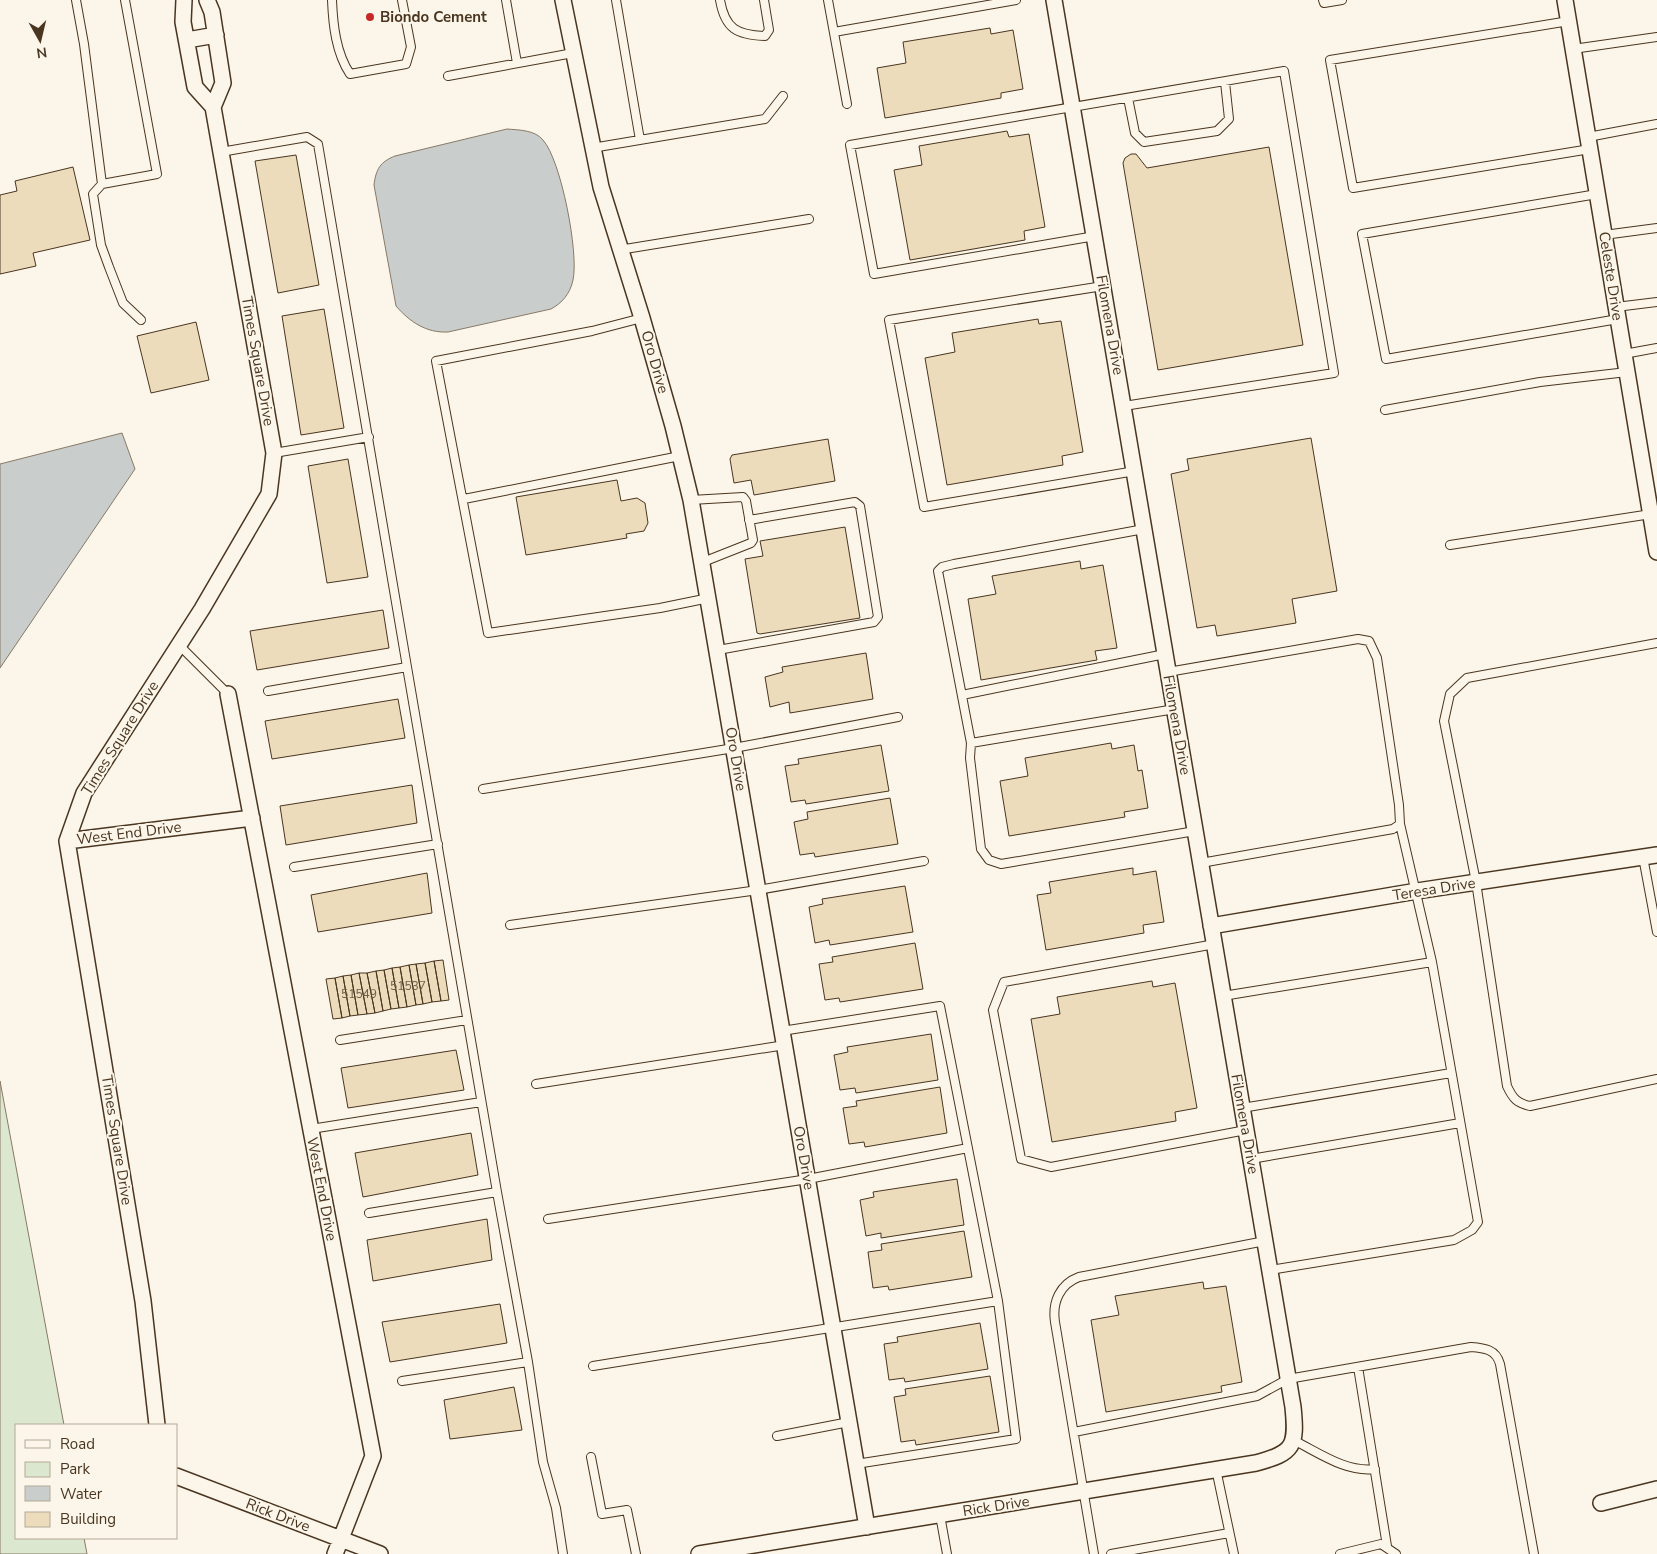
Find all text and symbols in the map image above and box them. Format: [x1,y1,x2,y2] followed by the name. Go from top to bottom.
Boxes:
[380,7,487,27] place label: Biondo Cement
[364,11,376,23] marker: Biondo Cement
[15,15,65,65] north arrow
[35,42,48,63] text: N
[1594,230,1628,322] street label: Celeste Drive
[1091,273,1129,377] street label: Filomena Drive
[237,295,279,427] street label: Times Square Drive
[636,328,674,396] street label: Oro Drive
[1158,673,1196,777] street label: Filomena Drive
[77,677,163,799] street label: Times Square Drive
[721,725,751,793] street label: Oro Drive
[76,817,182,849] street label: West End Drive
[1391,873,1477,905] street label: Teresa Drive
[390,978,426,994] house number: 51537
[341,986,377,1002] house number: 51549
[1226,1072,1264,1176] street label: Filomena Drive
[97,1074,137,1206] street label: Times Square Drive
[789,1124,819,1192] street label: Oro Drive
[302,1135,342,1243] street label: West End Drive
[15,1424,178,1539] legend
[60,1434,95,1454] text: Road
[60,1459,90,1479] text: Park
[60,1484,103,1504] text: Water
[961,1491,1031,1521] street label: Rick Drive
[243,1494,313,1536] street label: Rick Drive
[60,1509,116,1529] text: Building

